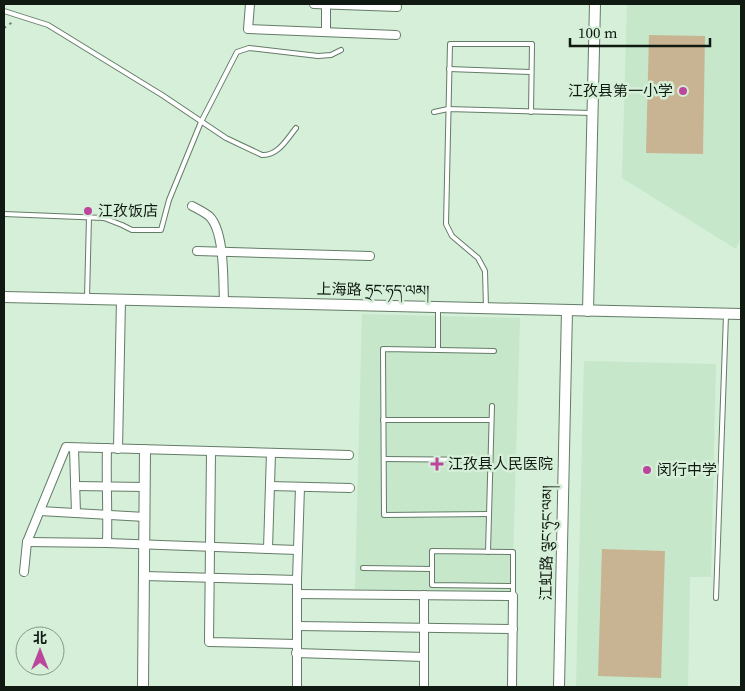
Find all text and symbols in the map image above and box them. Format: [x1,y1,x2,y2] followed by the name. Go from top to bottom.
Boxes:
[570,15,710,47] scale bar
[578,22,618,43] text: 100 m
[568,80,673,101] place label: 江孜县第一小学
[677,85,689,97] marker: 江孜县第一小学
[98,200,158,221] place label: 江孜饭店
[82,205,94,217] marker: 江孜饭店
[316,278,430,304] street label: 上海路 ཧྲང་ཧད་ལམ།
[448,453,553,474] place label: 江孜县人民医院
[430,457,444,471] marker: 江孜县人民医院
[657,459,717,480] place label: 闵行中学
[641,464,653,476] marker: 闵行中学
[535,485,561,601] street label: 江虹路 ལྕང་ཧུང་ལམ།
[15,626,65,676] north arrow
[33,628,47,648] text: 北

